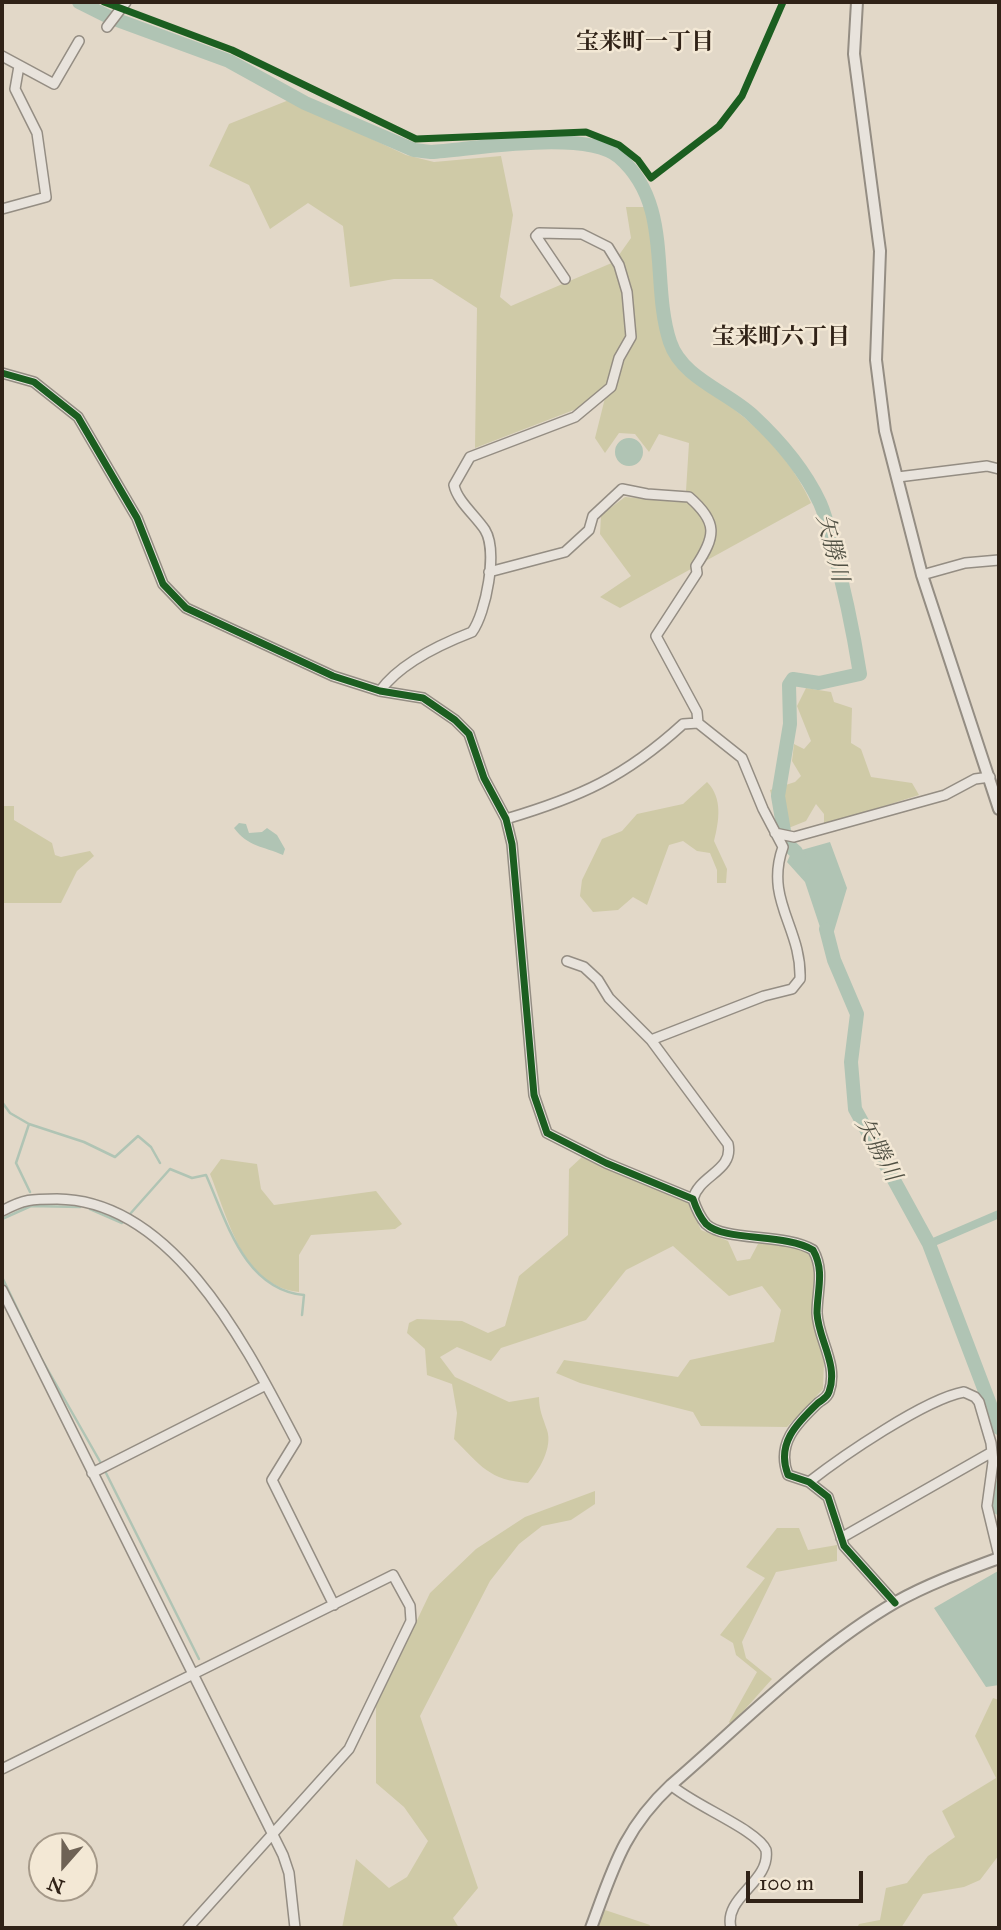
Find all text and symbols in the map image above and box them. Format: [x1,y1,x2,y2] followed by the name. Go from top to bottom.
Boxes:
[576,29,714,57] district label: 宝来町一丁目
[712,324,850,352] district label: 宝来町六丁目
[809,511,853,585] water label: 矢勝川
[848,1113,906,1187] water label: 矢勝川
[28,1832,98,1902] north arrow
[749,1856,866,1900] scale bar
[759,1870,814,1896] text: 100 m
[44,1872,68,1899] text: N

